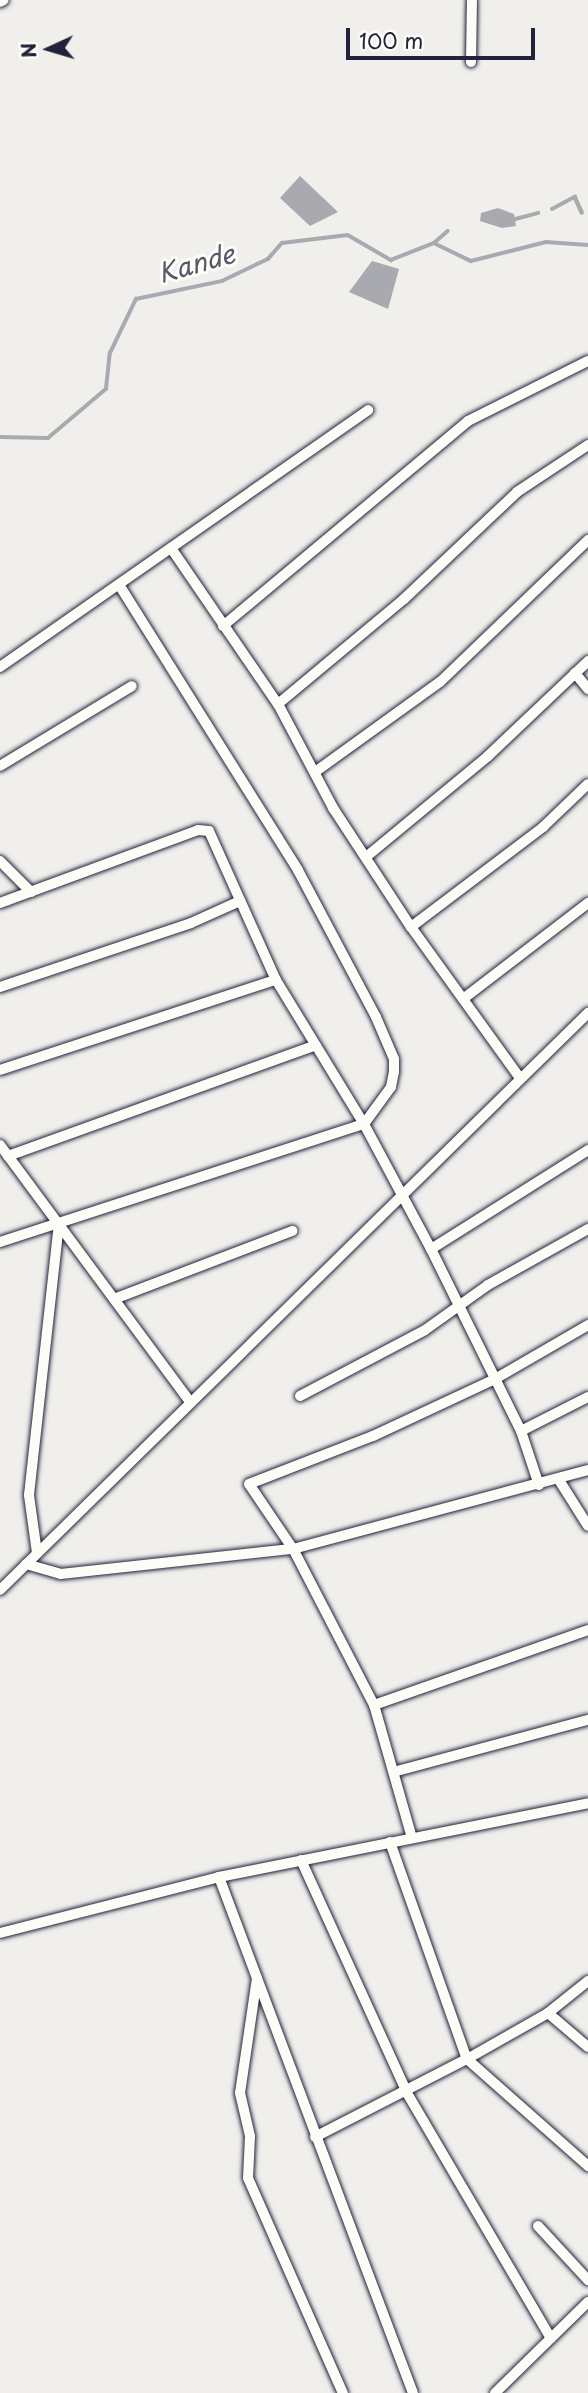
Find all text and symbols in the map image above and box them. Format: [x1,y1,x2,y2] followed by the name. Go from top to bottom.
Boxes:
[14,14,84,84] north arrow
[350,14,539,58] scale bar
[359,24,423,56] text: 100 m
[14,42,43,59] text: N
[154,237,238,289] water label: Kande

